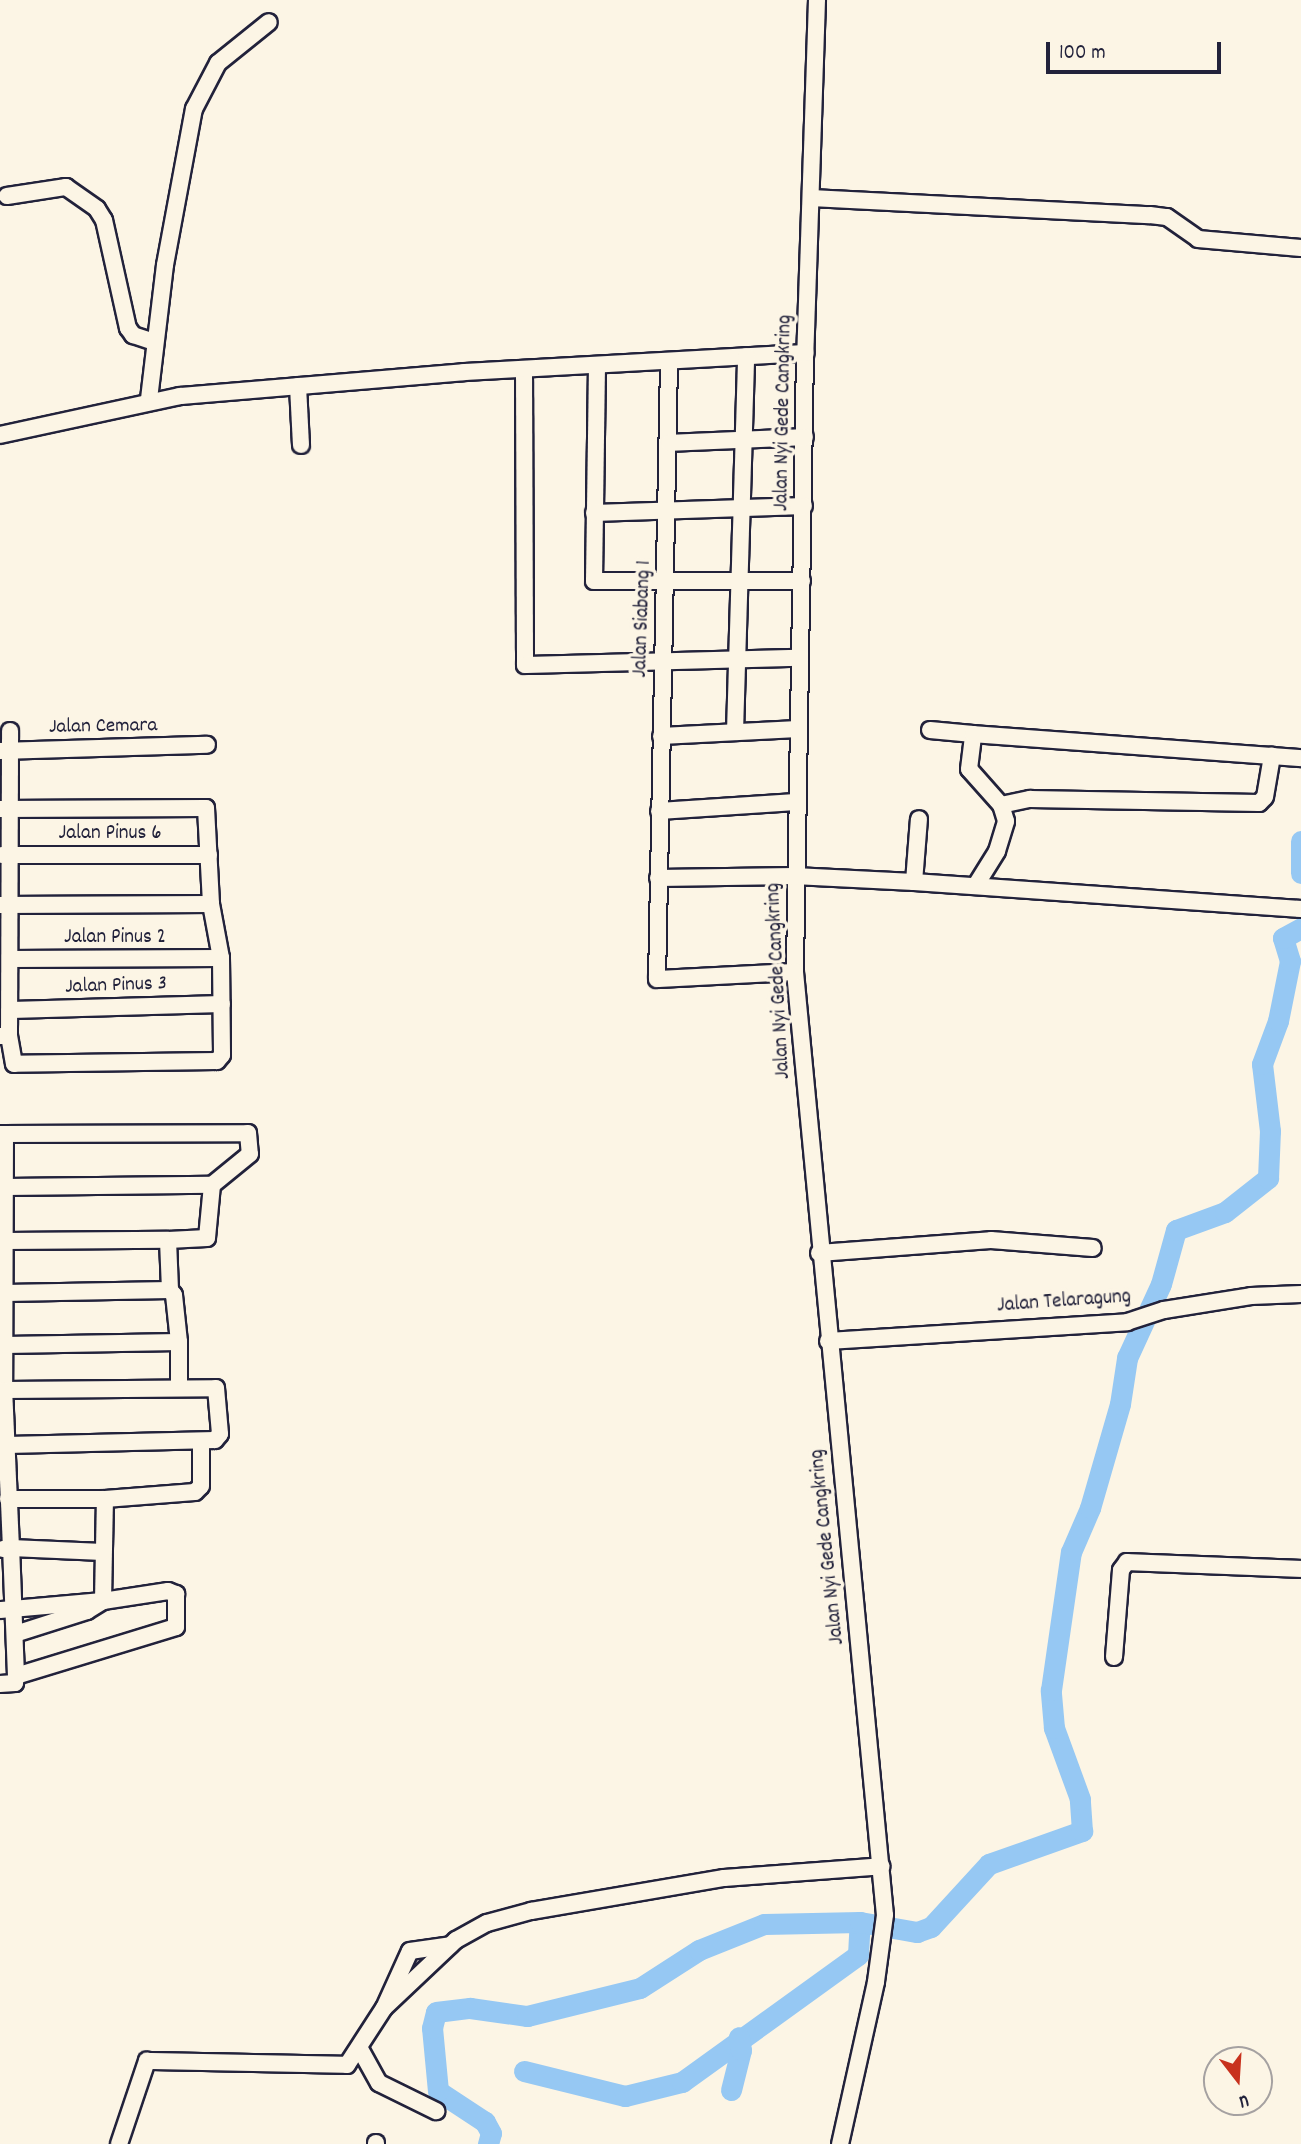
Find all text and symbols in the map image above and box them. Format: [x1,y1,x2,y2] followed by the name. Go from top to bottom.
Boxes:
[1049,28,1224,72] scale bar
[1059,39,1106,69] text: 100 m
[770,315,798,511] street label: Jalan Nyi Gede Cangkring
[628,560,658,678] street label: Jalan Siabang 1
[49,713,157,741] street label: Jalan Cemara
[59,821,161,847] street label: Jalan Pinus 6
[761,882,797,1080] street label: Jalan Nyi Gede Cangkring
[64,925,166,951] street label: Jalan Pinus 2
[65,972,167,1000] street label: Jalan Pinus 3
[996,1285,1132,1319] street label: Jalan Telaragung
[805,1448,851,1646] street label: Jalan Nyi Gede Cangkring
[1203,2046,1273,2116] north arrow
[1235,2085,1252,2114] text: U

